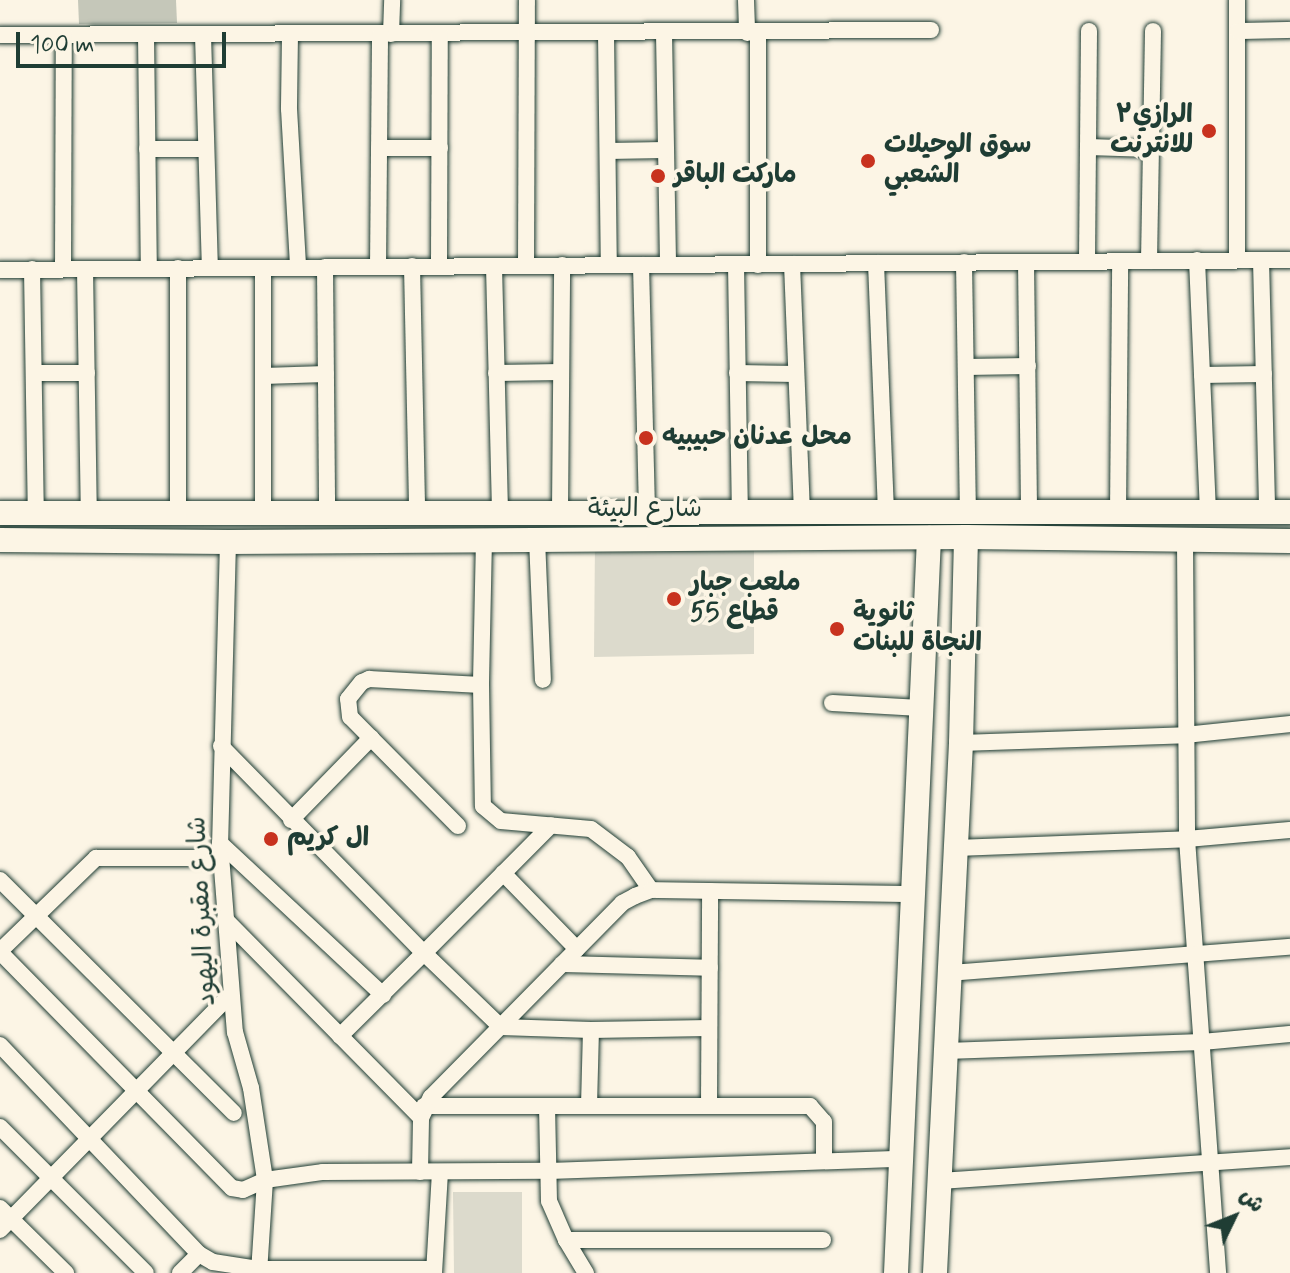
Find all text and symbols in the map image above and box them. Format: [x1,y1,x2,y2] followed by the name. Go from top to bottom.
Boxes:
[20,16,230,66] scale bar
[30,30,94,61] text: 100 m
[1110,100,1193,162] place label: الرازي٣ للانترنت
[1200,122,1218,140] marker: الرازي٣ للانترنت
[884,130,1031,192] place label: سوق الوحيلات الشعبي
[859,152,877,170] marker: سوق الوحيلات الشعبي
[674,160,797,192] place label: ماركت الباقر
[649,167,667,185] marker: ماركت الباقر
[662,422,852,454] place label: محل عدنان حبيبيه
[637,429,655,447] marker: محل عدنان حبيبيه
[588,494,702,526] street label: شارع البيئة
[690,568,801,630] place label: ملعب جبار قطاع 55
[665,590,683,608] marker: ملعب جبار قطاع 55
[853,598,982,660] place label: ثانوية النجاة للبنات
[828,620,846,638] marker: ثانوية النجاة للبنات
[182,815,224,1007] street label: شارع مقبرة اليهود
[287,823,369,855] place label: ال كريم
[262,830,280,848] marker: ال كريم
[1194,1177,1274,1257] north arrow
[1233,1182,1270,1219] text: ش

